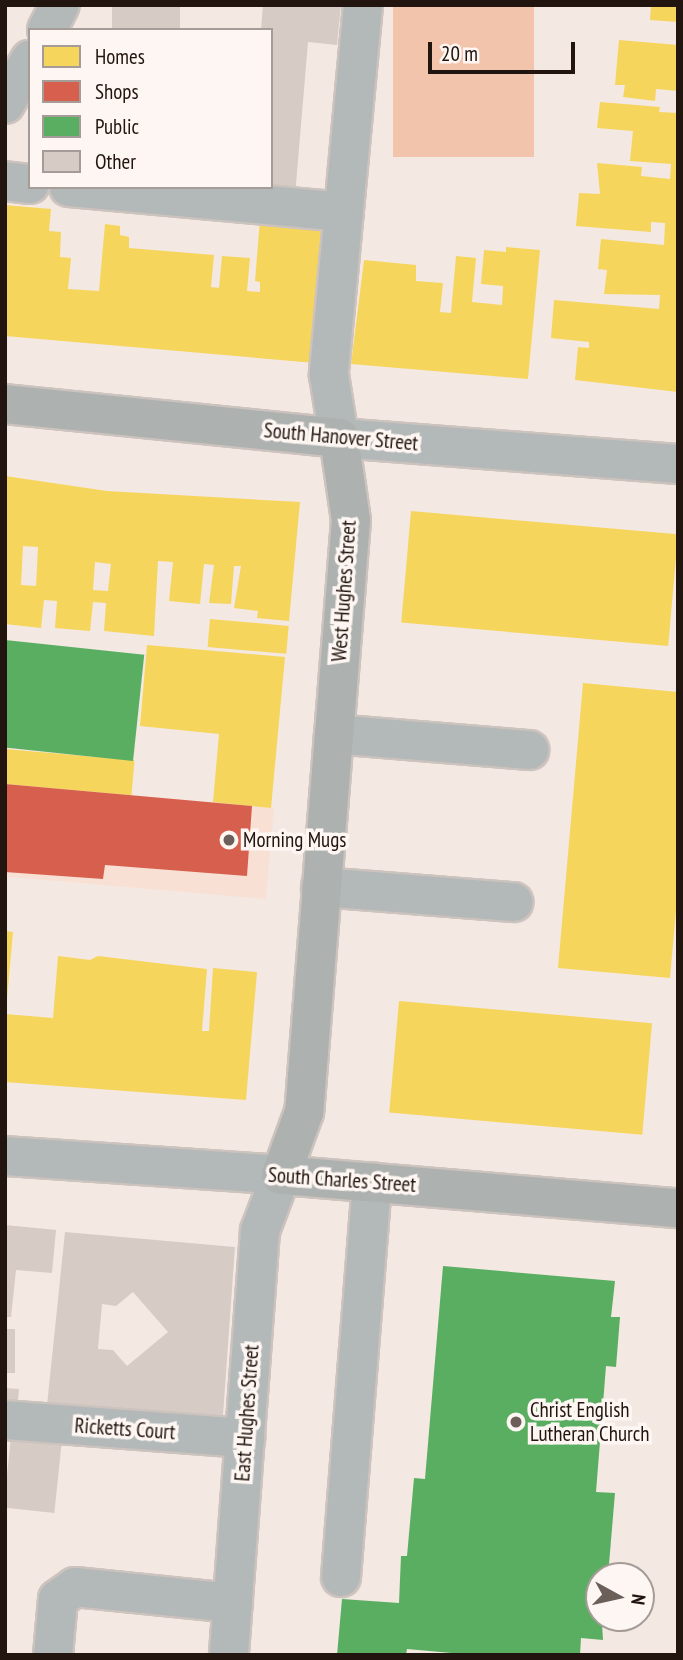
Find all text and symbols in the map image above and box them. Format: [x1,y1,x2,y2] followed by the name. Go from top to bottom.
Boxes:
[28,28,273,189] legend
[431,28,578,72] scale bar
[441,40,478,67] text: 20 m
[95,43,145,70] text: Homes
[95,78,139,105] text: Shops
[95,113,139,140] text: Public
[95,148,136,175] text: Other
[263,418,419,456] street label: South Hanover Street
[326,519,362,663] street label: West Hughes Street
[243,827,346,853] place label: Morning Mugs
[221,832,237,848] marker: Morning Mugs
[267,1162,417,1198] street label: South Charles Street
[230,1344,264,1482] street label: East Hughes Street
[530,1397,649,1447] place label: Christ English Lutheran Church
[74,1413,176,1445] street label: Ricketts Court
[508,1414,524,1430] marker: Christ English Lutheran Church
[585,1562,655,1632] north arrow
[626,1593,651,1606] text: N

